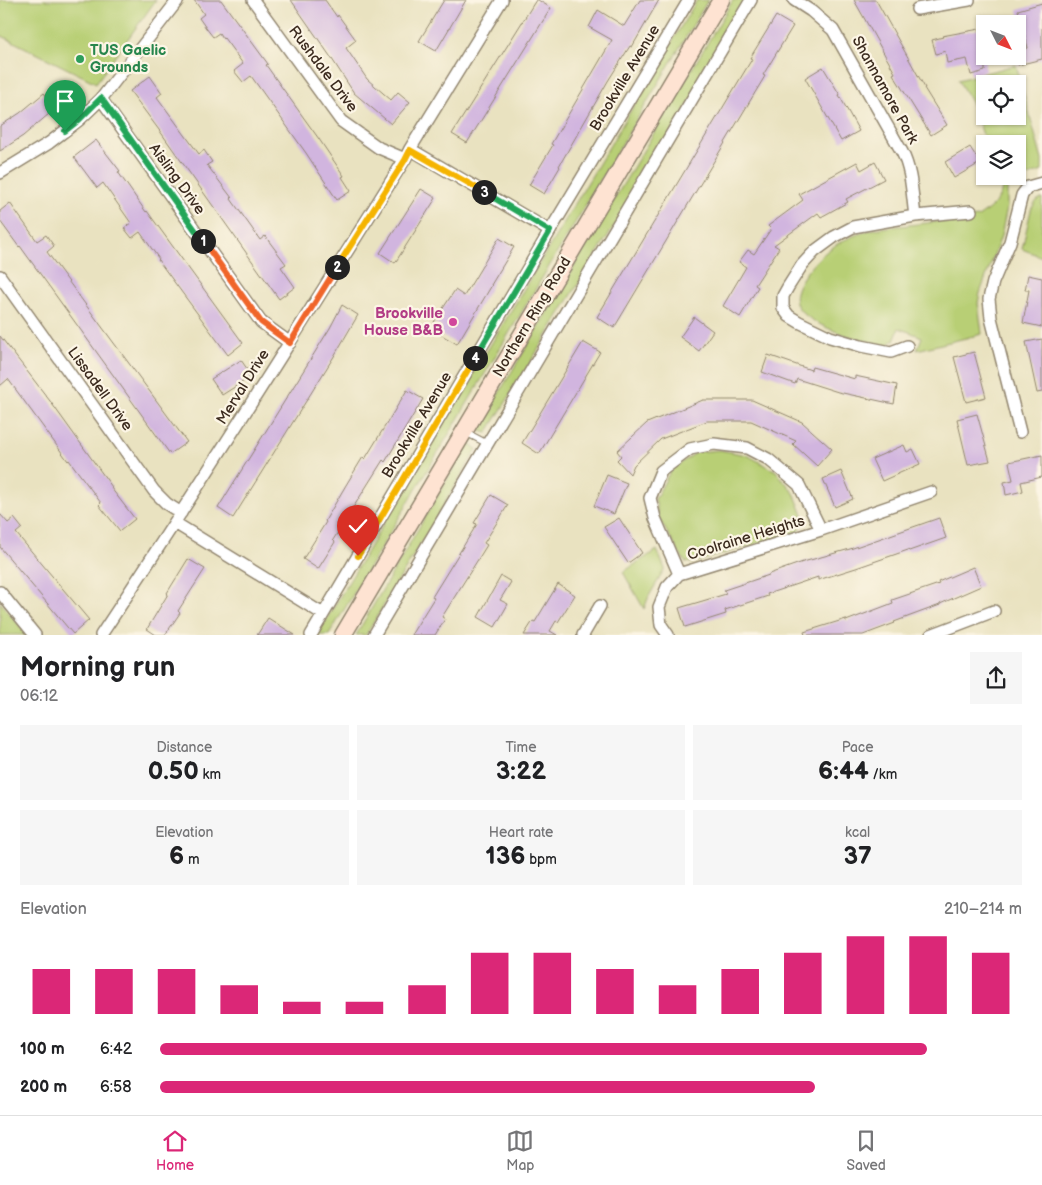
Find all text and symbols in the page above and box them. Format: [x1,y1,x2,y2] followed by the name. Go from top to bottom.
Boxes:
[976,15,1026,65] north arrow
[976,15,1026,185] map controls
[586,21,664,134] street label: Brookville Avenue
[284,22,362,116] street label: Rushdale Drive
[848,33,923,148] street label: Shannamore Park
[90,41,166,77] place label: TUS Gaelic Grounds
[74,53,86,65] marker: TUS Gaelic Grounds
[976,75,1026,125] button: locate
[44,80,86,131] pin
[51,87,79,115] icon: arrive
[976,135,1026,185] button: layers
[145,140,209,218] street label: Aisling Drive
[472,180,496,204] pin: 3
[480,184,489,201] text: 3
[190,228,216,254] pin: 1
[201,233,206,250] text: 1
[324,254,350,280] pin: 2
[489,254,575,380] street label: Northern Ring Road
[333,259,342,276] text: 2
[364,304,443,340] place label: Brookville House B&B
[447,316,459,328] marker: Brookville House B&B
[63,343,137,435] street label: Lissadell Drive
[212,346,274,428] street label: Merval Drive
[462,346,488,370] pin: 4
[471,350,480,367] text: 4
[378,368,456,481] street label: Brookville Avenue
[337,505,379,556] pin
[685,511,808,565] street label: Coolraine Heights
[344,512,372,540] icon: check
[20,651,175,684] text: Morning run
[970,652,1022,704] button: share
[20,687,58,706] text: 06:12
[156,739,212,756] text: Distance
[505,739,537,756] text: Time
[842,739,874,756] text: Pace
[148,756,199,787] text: 0.50
[496,756,546,787] text: 3:22
[818,756,869,787] text: 6:44
[199,766,221,783] text: km
[869,766,897,783] text: /km
[155,824,214,841] text: Elevation
[489,824,553,841] text: Heart rate
[845,824,870,841] text: kcal
[169,841,184,872] text: 6
[485,841,525,872] text: 136
[843,841,872,872] text: 37
[184,851,200,868] text: m
[525,851,557,868] text: bpm
[20,900,87,919] text: Elevation
[944,900,1022,919] text: 210–214 m
[20,1040,65,1059] text: 100 m
[100,1040,132,1059] text: 6:42
[20,1078,67,1097] text: 200 m
[100,1078,132,1097] text: 6:58
[156,1127,194,1174] tab: Home
[506,1127,534,1174] tab: Map
[847,1127,886,1174] tab: Saved

